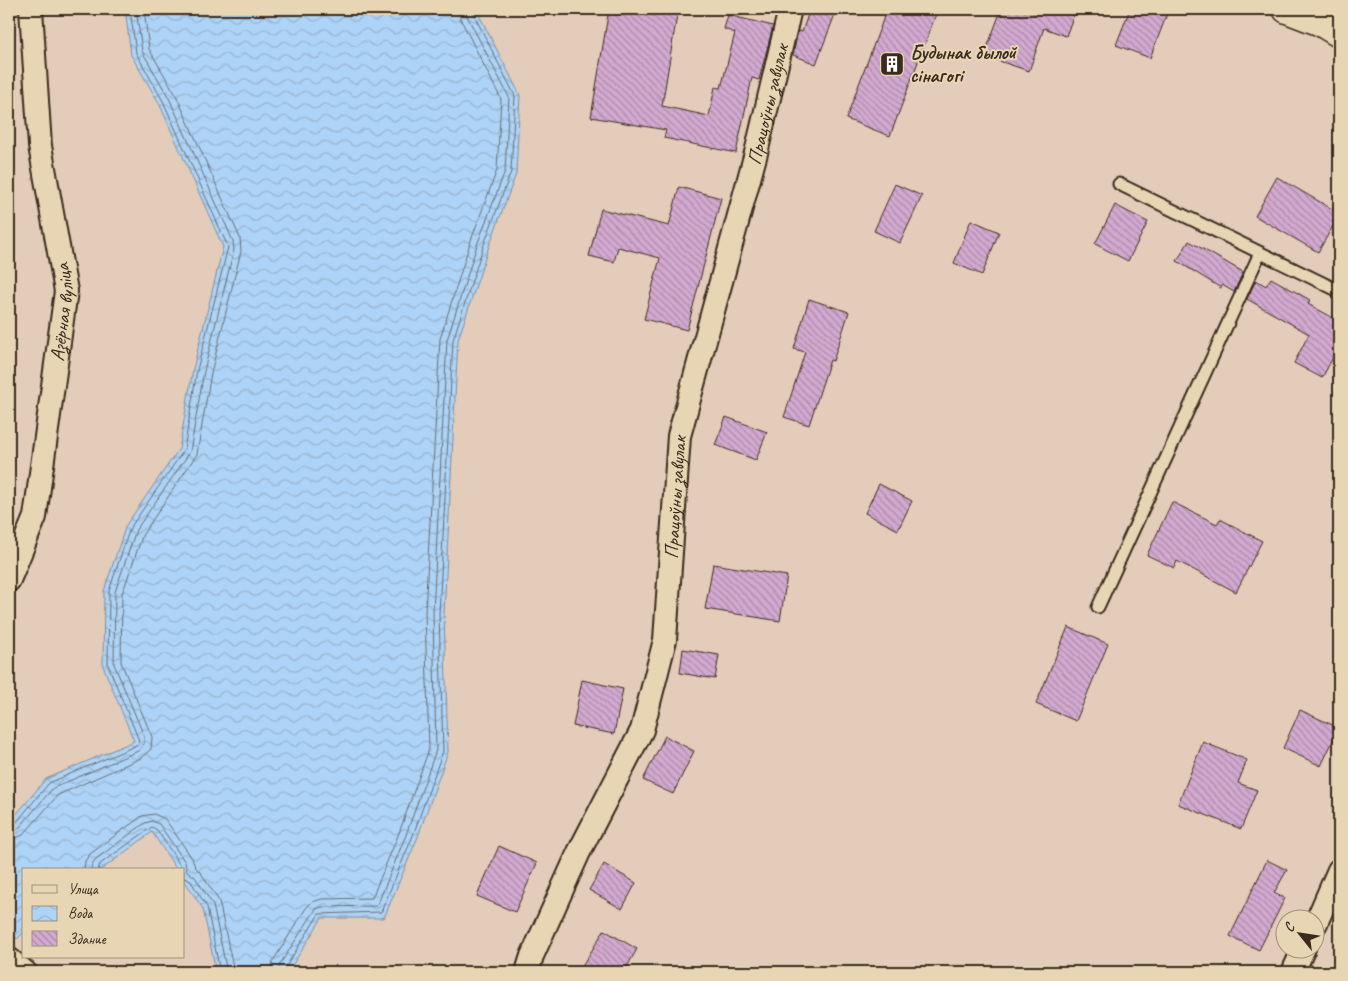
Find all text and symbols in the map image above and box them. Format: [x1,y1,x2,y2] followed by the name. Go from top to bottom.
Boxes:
[741,40,794,167] street label: Працоўны завулак
[910,40,1018,88] place label: Будынак былой сінагогі
[879,51,905,77] building icon: Будынак былой сінагогі
[44,260,79,362] street label: Азёрная вуліца
[658,434,692,560] street label: Працоўны завулак
[22,868,185,958] legend
[68,880,99,899] text: Улица
[68,904,93,923] text: Вода
[1276,908,1326,958] north arrow
[1280,919,1299,935] text: С
[68,930,107,949] text: Здание

